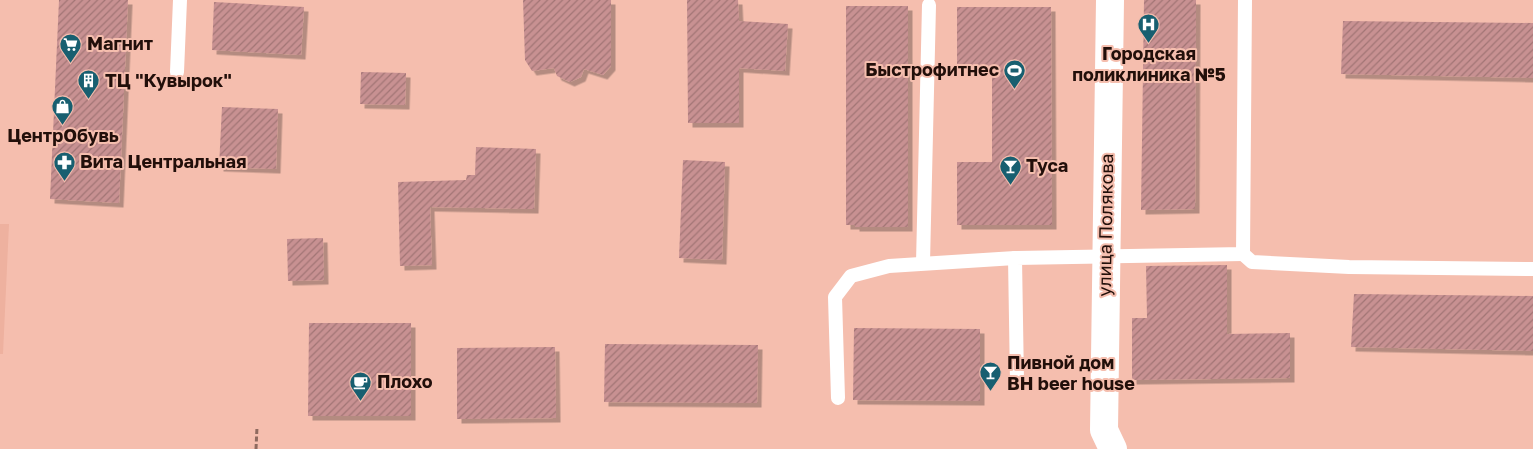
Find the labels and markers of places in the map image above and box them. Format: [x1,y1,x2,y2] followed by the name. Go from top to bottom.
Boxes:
[1137,12,1161,43] hospital icon: Городская поликлиника №5
[59,32,83,63] supermarket icon: Магнит
[87,32,153,54] place label: Магнит
[1072,42,1226,85] place label: Городская поликлиника №5
[865,58,999,80] place label: Быстрофитнес
[1003,58,1027,89] sports icon: Быстрофитнес
[77,69,101,100] building icon: ТЦ "Кувырок"
[105,69,232,91] place label: ТЦ "Кувырок"
[51,94,75,125] shop icon: ЦентрОбувь
[7,124,119,146] place label: ЦентрОбувь
[52,150,76,181] pharmacy icon: Вита Центральная
[80,150,247,172] place label: Вита Центральная
[998,154,1022,185] bar icon: Туса
[1026,154,1068,176] place label: Туса
[1007,351,1135,394] place label: Пивной дом BH beer house
[979,361,1003,392] bar icon: Пивной дом BH beer house
[349,370,373,401] cafe icon: Плохо
[377,370,433,392] place label: Плохо

